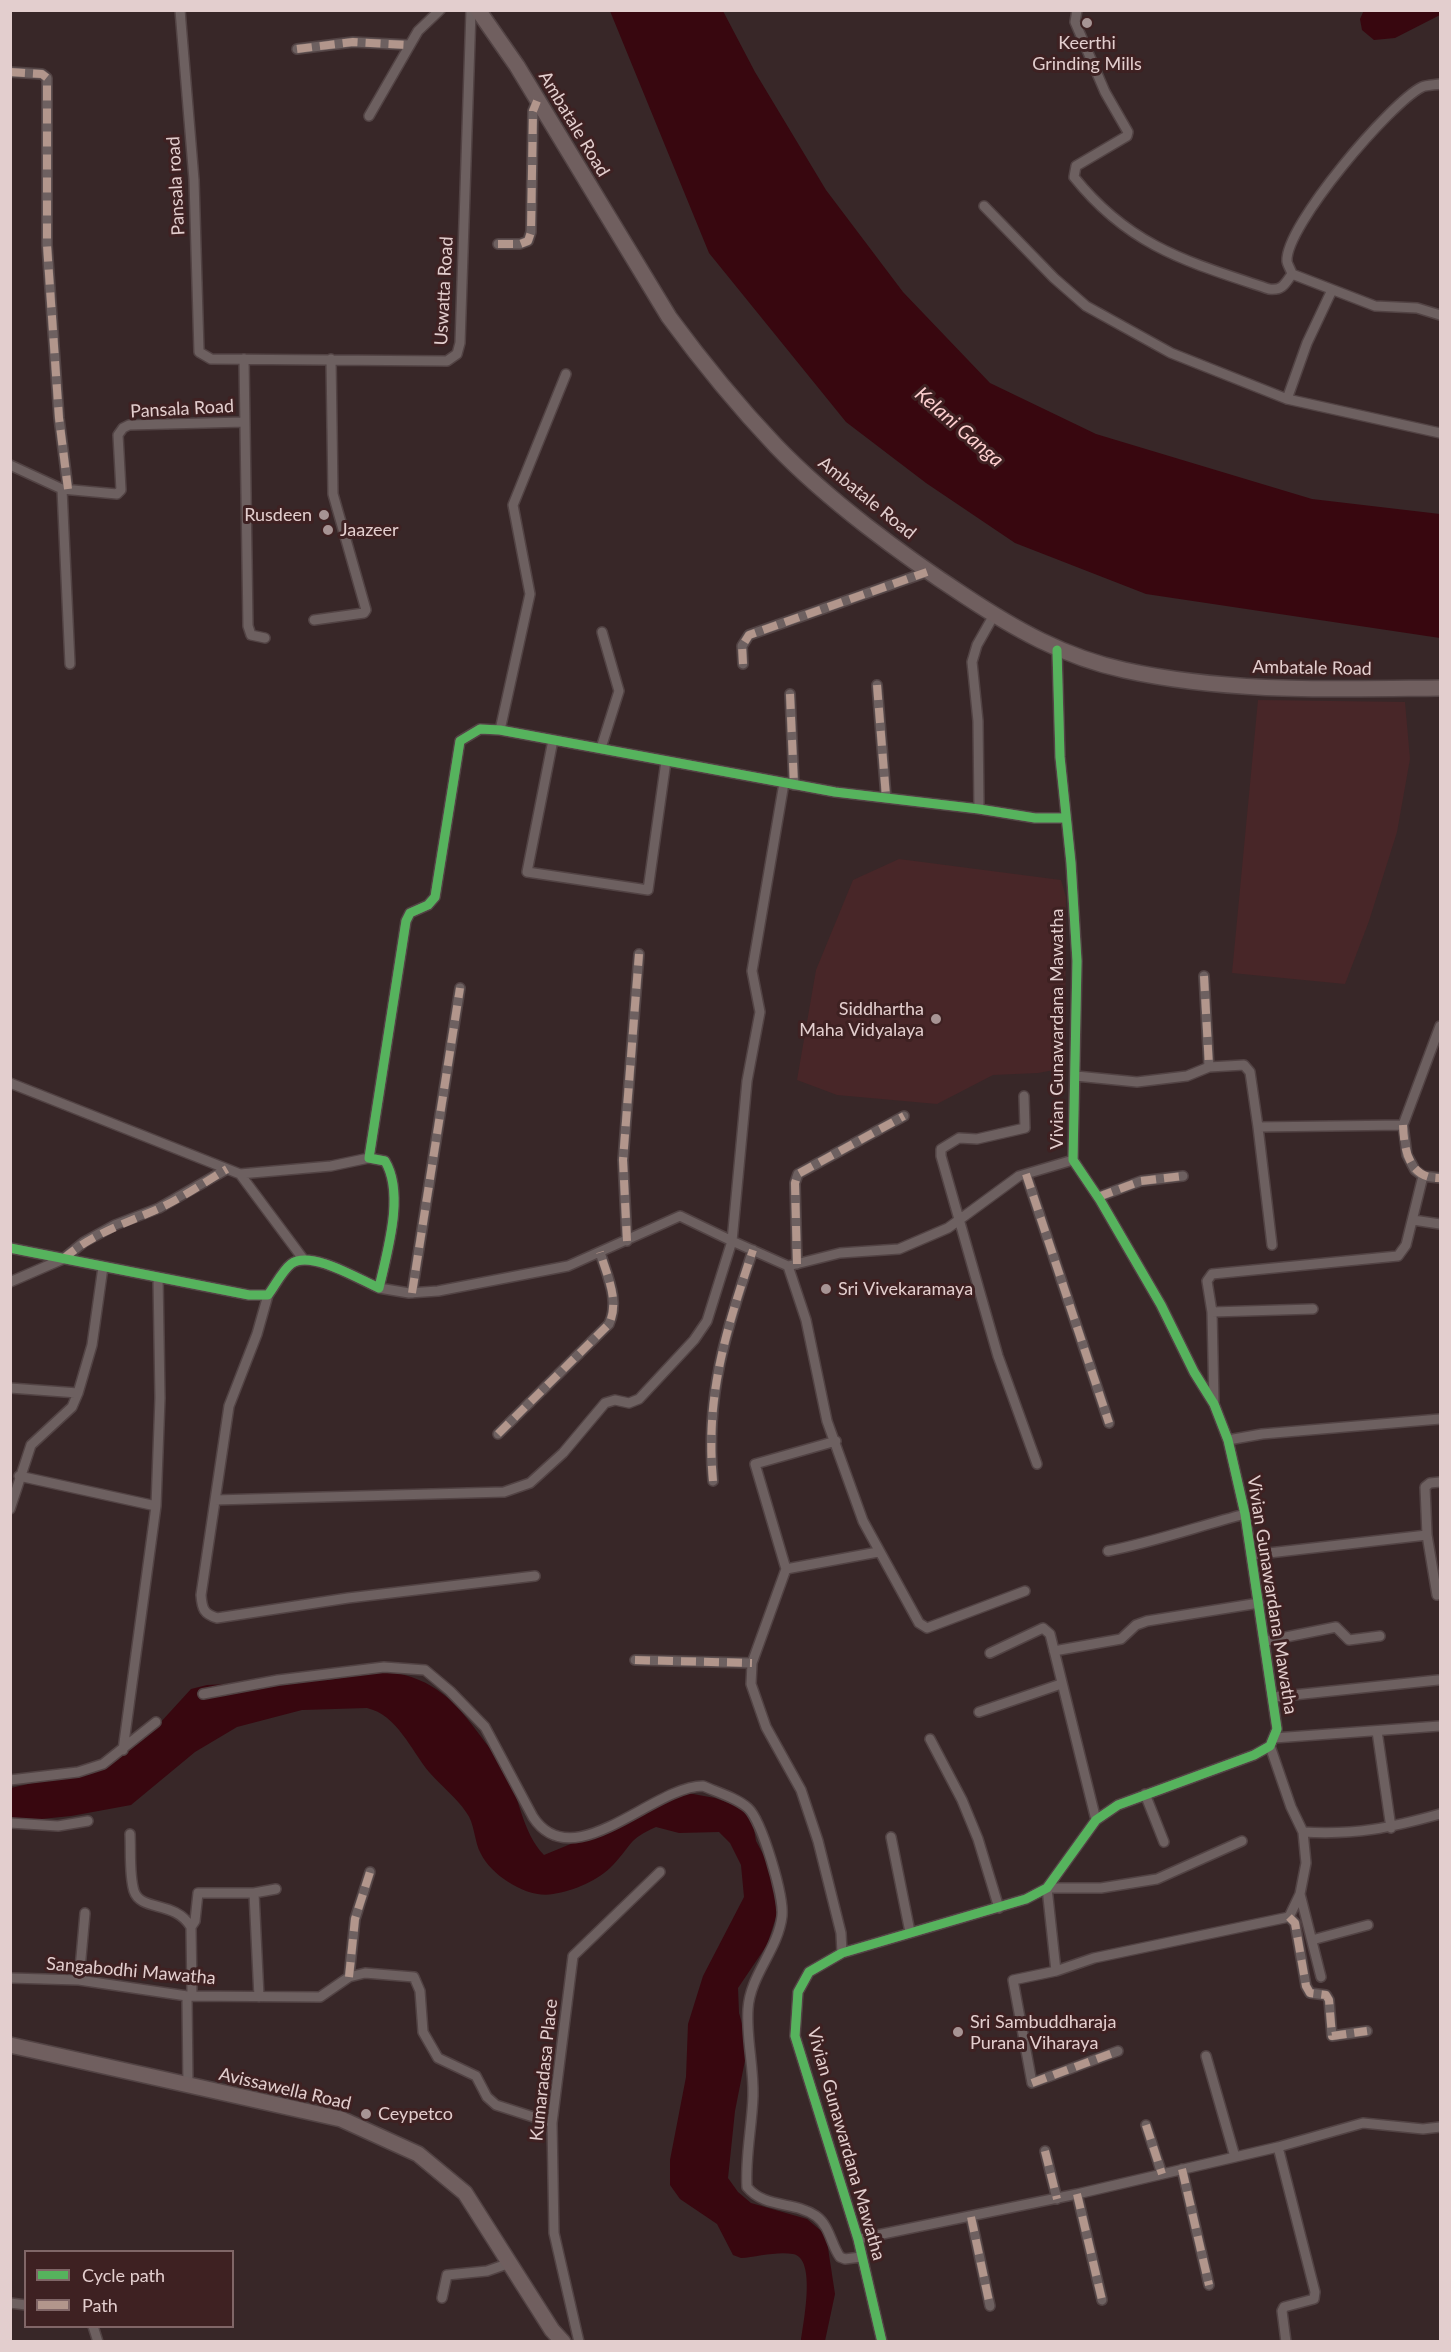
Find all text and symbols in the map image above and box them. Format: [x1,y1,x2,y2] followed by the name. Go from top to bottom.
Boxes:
[1080,16,1094,30] marker: Keerthi Grinding Mills
[1032,32,1142,74] place label: Keerthi Grinding Mills
[534,67,614,181] street label: Ambatale Road
[163,136,189,236] street label: Pansala road
[430,236,458,346] street label: Uswatta Road
[910,382,1008,472] water label: Kelani Ganga
[130,395,234,423] street label: Pansala Road
[814,452,920,544] street label: Ambatale Road
[244,504,312,526] place label: Rusdeen
[317,508,331,522] marker: Rusdeen
[340,519,399,541] place label: Jaazeer
[321,523,335,537] marker: Jaazeer
[1252,656,1372,680] street label: Ambatale Road
[1046,908,1068,1150] street label: Vivian Gunawardana Mawatha
[799,998,924,1040] place label: Siddhartha Maha Vidyalaya
[929,1012,943,1026] marker: Siddhartha Maha Vidyalaya
[838,1278,973,1300] place label: Sri Vivekaramaya
[819,1282,833,1296] marker: Sri Vivekaramaya
[1242,1474,1302,1716] street label: Vivian Gunawardana Mawatha
[45,1953,217,1989] street label: Sangabodhi Mawatha
[526,1998,562,2142] street label: Kumaradasa Place
[970,2011,1116,2054] place label: Sri Sambuddharaja Purana Viharaya
[802,2025,890,2263] street label: Vivian Gunawardana Mawatha
[951,2025,965,2039] marker: Sri Sambuddharaja Purana Viharaya
[217,2063,353,2115] street label: Avissawella Road
[378,2103,453,2125] place label: Ceypetco
[359,2107,373,2121] marker: Ceypetco
[24,2250,234,2328] legend
[82,2264,165,2286] text: Cycle path
[82,2294,118,2316] text: Path

